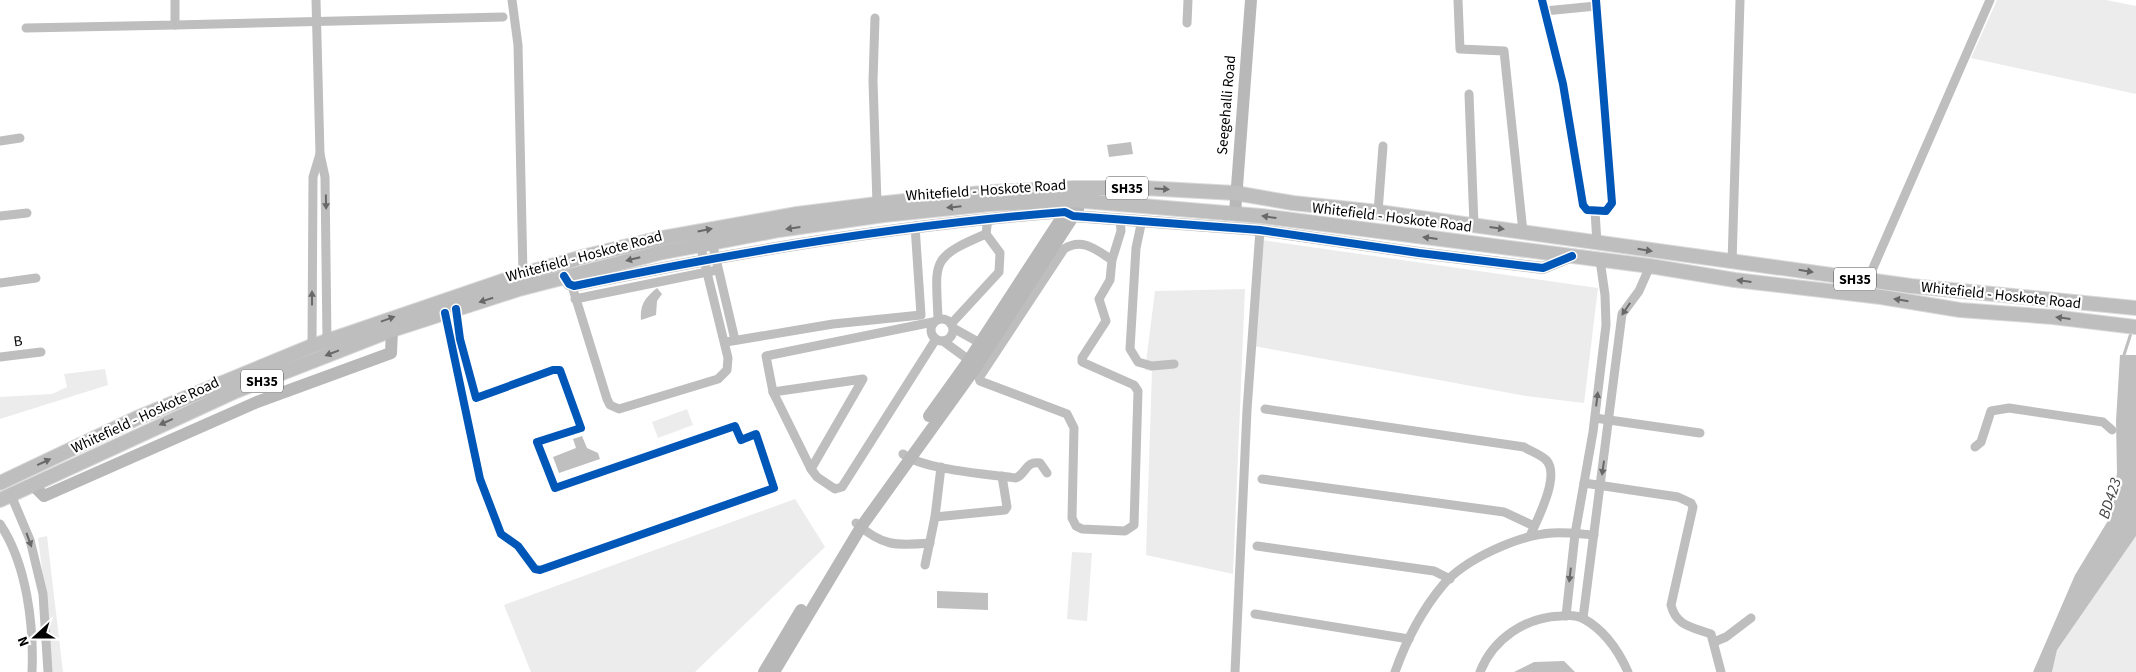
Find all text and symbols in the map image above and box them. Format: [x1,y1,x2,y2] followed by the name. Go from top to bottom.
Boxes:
[1212,54,1241,156] street label: Seegehalli Road
[905,174,1067,207] street label: Whitefield - Hoskote Road
[1106,177,1148,200] road number: SH35
[1154,186,1170,194] one-way arrow
[322,195,330,211] one-way arrow
[1311,197,1473,238] street label: Whitefield - Hoskote Road
[946,204,962,212] one-way arrow
[1260,213,1276,221] one-way arrow
[784,224,800,232] one-way arrow
[1489,224,1505,232] one-way arrow
[504,226,665,287] street label: Whitefield - Hoskote Road
[697,226,713,234] one-way arrow
[1422,234,1438,242] one-way arrow
[1637,246,1653,254] one-way arrow
[626,255,641,263] one-way arrow
[1798,267,1814,275] one-way arrow
[1834,268,1876,290] road number: SH35
[1736,277,1752,285] one-way arrow
[1920,277,2082,314] street label: Whitefield - Hoskote Road
[308,289,316,305] one-way arrow
[478,296,493,304] one-way arrow
[1893,296,1909,304] one-way arrow
[1621,302,1631,315] one-way arrow
[2054,314,2070,322] one-way arrow
[380,315,395,322] one-way arrow
[12,330,24,353] street label: B
[324,349,339,357] one-way arrow
[241,370,283,392] road number: SH35
[68,372,223,459] street label: Whitefield - Hoskote Road
[1593,391,1601,407] one-way arrow
[159,419,173,427] one-way arrow
[37,458,51,466] one-way arrow
[1599,461,1607,477] one-way arrow
[2093,475,2127,522] water label: BD423
[25,533,33,548] one-way arrow
[1566,567,1574,583] one-way arrow
[10,612,60,662] north arrow
[13,633,35,649] text: N

